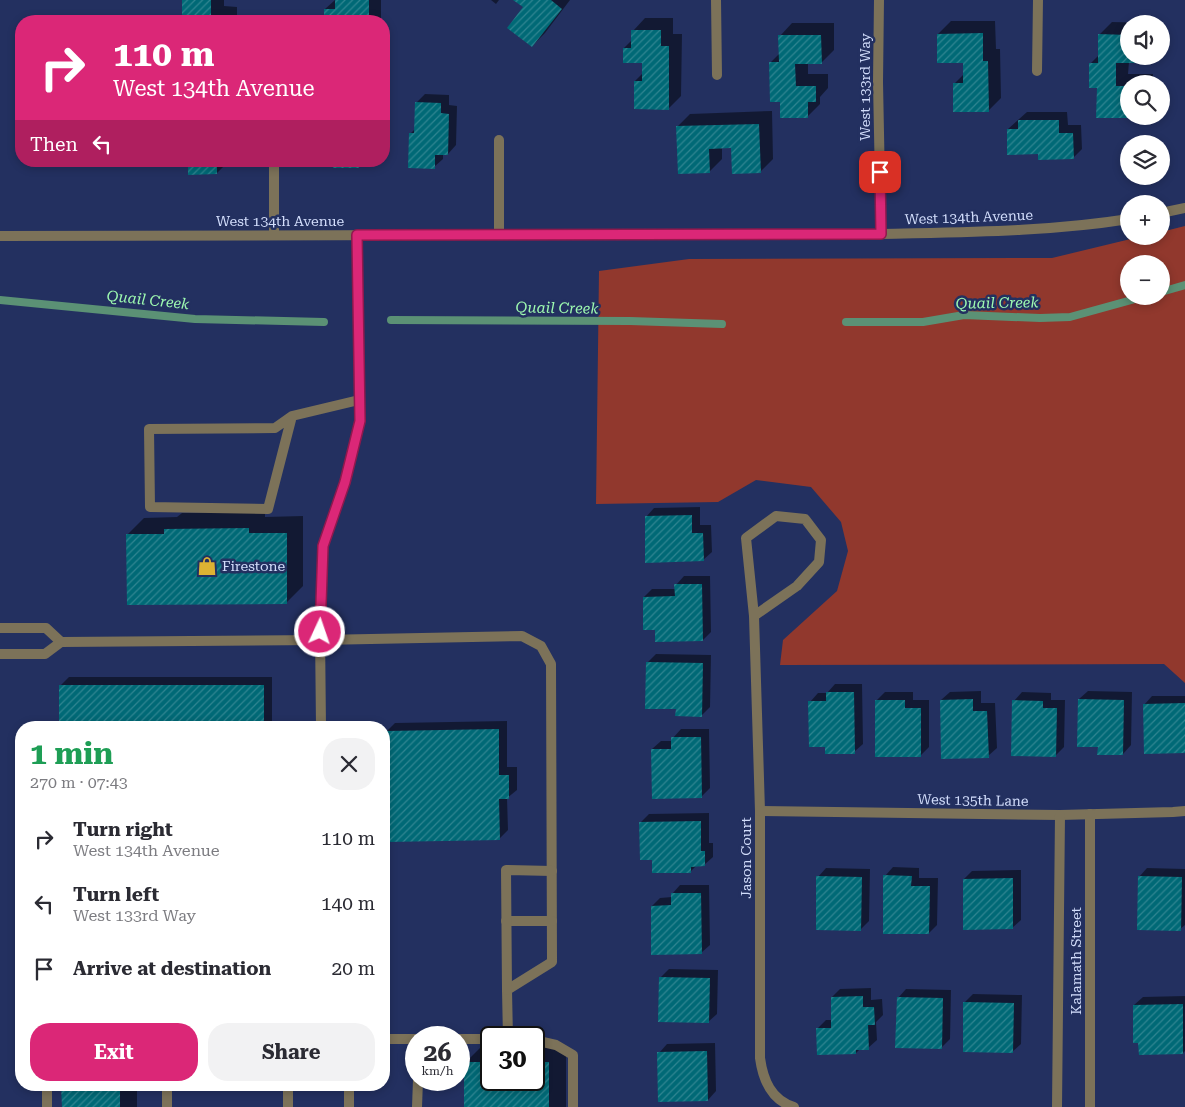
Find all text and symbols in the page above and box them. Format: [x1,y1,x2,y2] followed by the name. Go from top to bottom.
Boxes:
[1120,15,1170,305] map controls
[1120,15,1170,65] button: sound
[857,33,873,141] street label: West 133rd Way
[113,34,214,75] text: 110 m
[30,35,95,100] icon: right
[1120,75,1170,125] button: search
[113,76,315,101] text: West 134th Avenue
[88,130,116,158] icon: left
[30,133,78,156] text: Then
[1120,135,1170,185] button: layers
[859,151,901,193] pin
[866,158,894,186] icon: arrive
[1120,195,1170,245] button: +
[905,207,1034,227] street label: West 134th Avenue
[216,213,344,229] street label: West 134th Avenue
[1120,255,1170,305] button: −
[106,287,191,313] water label: Quail Creek
[955,293,1039,313] water label: Quail Creek
[515,298,599,318] water label: Quail Creek
[196,555,218,577] shop icon: Firestone
[222,558,286,574] place label: Firestone
[293,605,345,657] position arrow
[30,736,113,771] text: 1 min
[323,738,375,790] button: close
[30,773,128,792] text: 270 m · 07:43
[917,791,1029,809] street label: West 135th Lane
[738,817,754,899] street label: Jason Court
[73,818,173,841] text: Turn right
[30,825,58,853] icon: right
[321,827,375,850] text: 110 m
[73,841,220,860] text: West 134th Avenue
[73,883,159,906] text: Turn left
[30,890,58,918] icon: left
[321,892,375,915] text: 140 m
[73,906,196,925] text: West 133rd Way
[1068,907,1084,1015] street label: Kalamath Street
[30,955,58,983] icon: arrive
[73,957,271,980] text: Arrive at destination
[332,957,375,980] text: 20 m
[30,1023,198,1081] button: Exit
[208,1023,375,1081] button: Share
[480,1026,545,1091] speed limit sign: 30
[423,1038,452,1067] text: 26
[421,1064,454,1078] text: km/h

